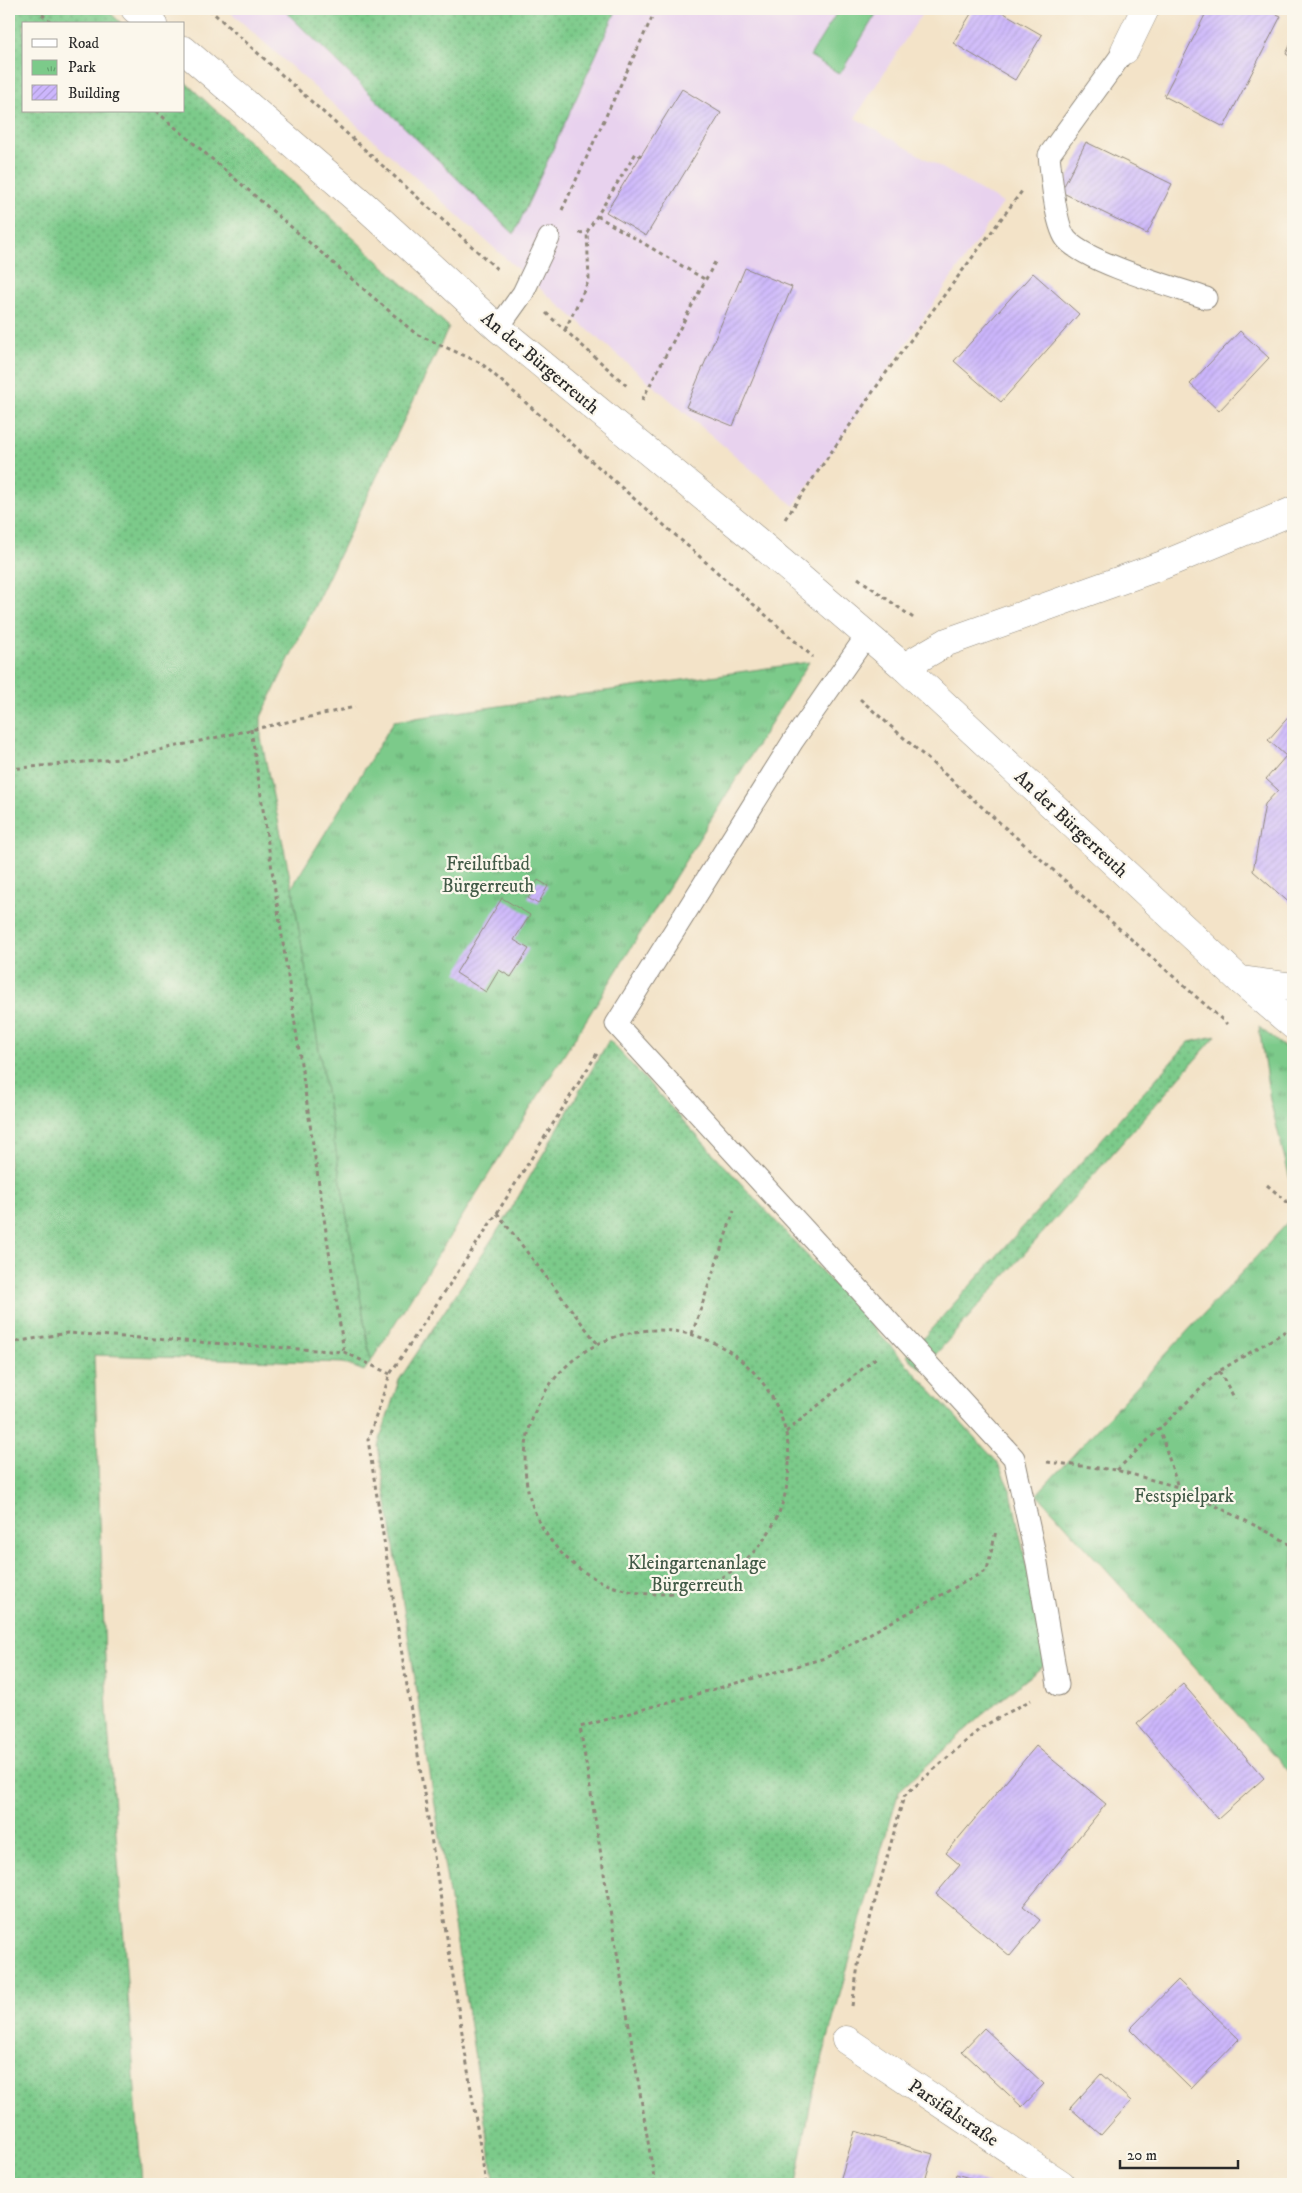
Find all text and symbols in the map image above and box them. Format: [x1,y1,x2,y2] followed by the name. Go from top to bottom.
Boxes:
[22,22,185,112] legend
[68,34,100,53] text: Road
[68,58,97,77] text: Park
[68,84,120,103] text: Building
[476,307,604,419] street label: An der Bürgerreuth
[1009,765,1133,883] street label: An der Bürgerreuth
[442,853,534,898] park label: Freiluftbad Bürgerreuth
[1134,1485,1234,1508] park label: Festspielpark
[628,1552,767,1597] park label: Kleingartenanlage Bürgerreuth
[904,2075,1003,2152] street label: Parsifalstraße
[1120,2138,1237,2170] scale bar
[1127,2146,1157,2165] text: 20 m

